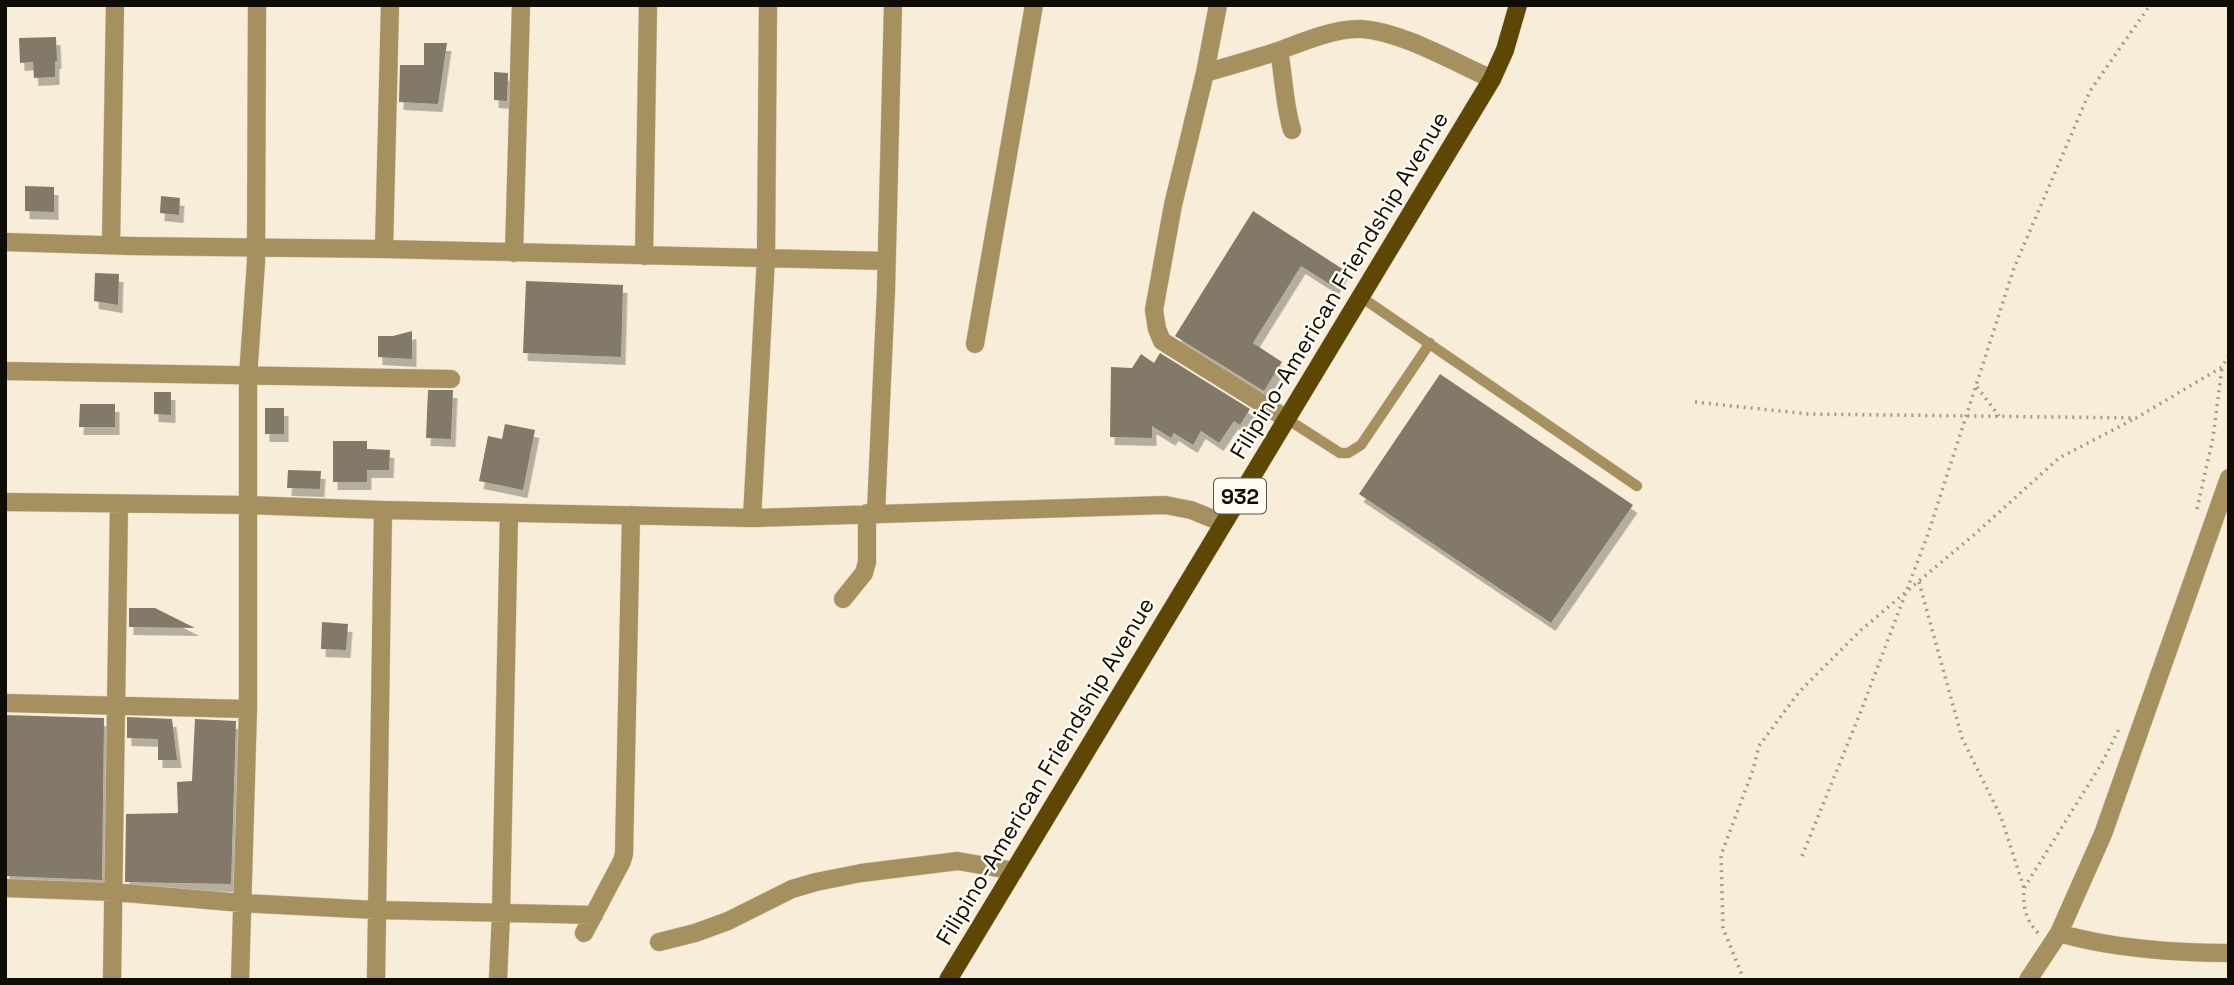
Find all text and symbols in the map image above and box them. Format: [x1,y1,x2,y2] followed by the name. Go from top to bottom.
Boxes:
[1223,106,1455,464] street label: Filipino-American Friendship Avenue
[1214,478,1266,514] road number: 932
[929,592,1161,950] street label: Filipino-American Friendship Avenue

